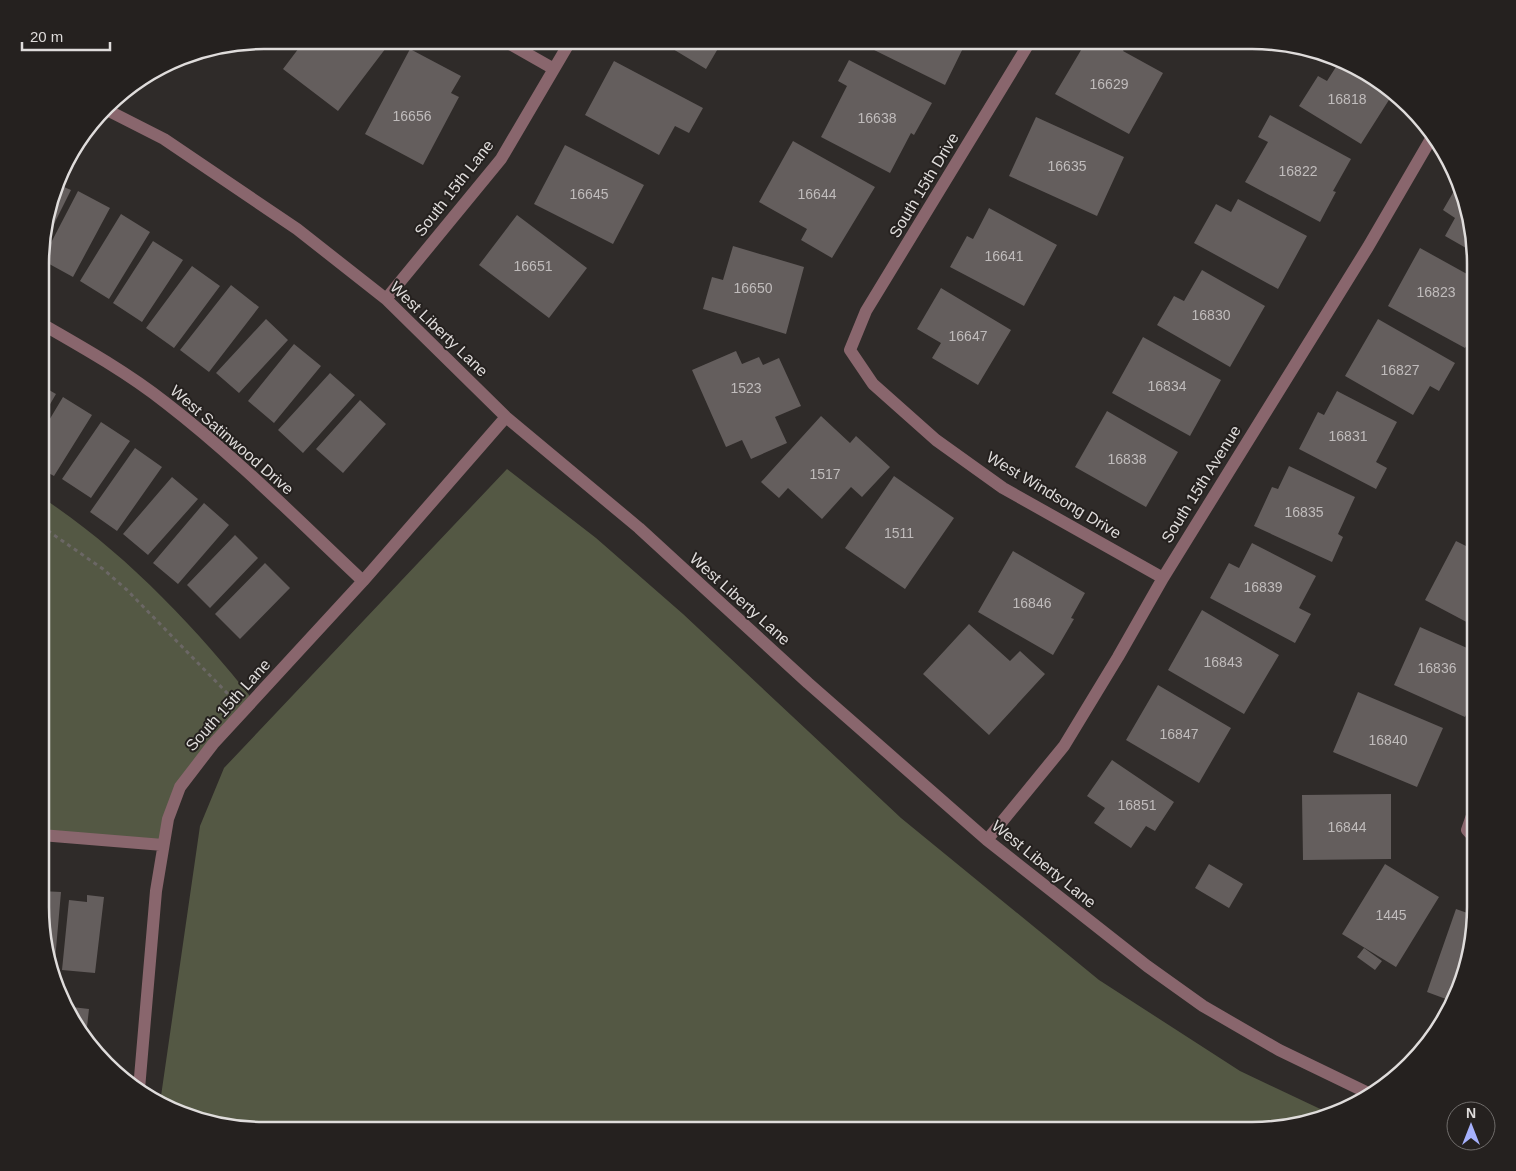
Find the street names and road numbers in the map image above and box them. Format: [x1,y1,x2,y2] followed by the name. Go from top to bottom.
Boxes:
[886,129,962,240] street label: South 15th Drive
[411,136,497,240] street label: South 15th Lane
[387,278,491,380] street label: West Liberty Lane
[167,382,297,498] street label: West Satinwood Drive
[1158,422,1244,546] street label: South 15th Avenue
[984,448,1124,542] street label: West Windsong Drive
[687,550,794,648] street label: West Liberty Lane
[182,656,274,754] street label: South 15th Lane
[989,817,1099,911] street label: West Liberty Lane

